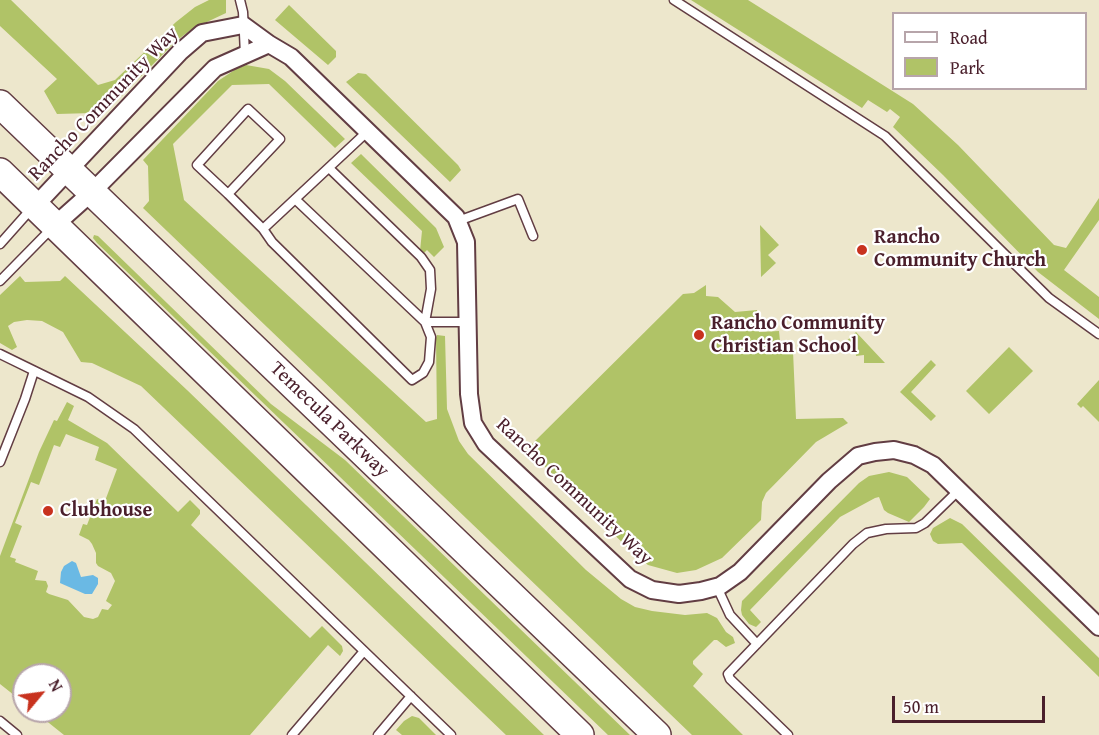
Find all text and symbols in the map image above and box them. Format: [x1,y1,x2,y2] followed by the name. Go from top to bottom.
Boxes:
[892,12,1087,90] legend
[24,22,184,186] street label: Rancho Community Way
[950,24,988,51] text: Road
[950,54,985,81] text: Park
[874,226,1046,273] place label: Rancho Community Church
[855,243,869,257] marker: Rancho Community Church
[711,312,885,359] place label: Rancho Community Christian School
[692,328,706,342] marker: Rancho Community Christian School
[264,357,394,483] street label: Temecula Parkway
[491,413,657,571] street label: Rancho Community Way
[60,499,152,523] place label: Clubhouse
[41,504,55,518] marker: Clubhouse
[12,663,72,723] north arrow
[43,675,69,696] text: N
[895,684,1048,722] scale bar
[903,693,939,720] text: 50 m

